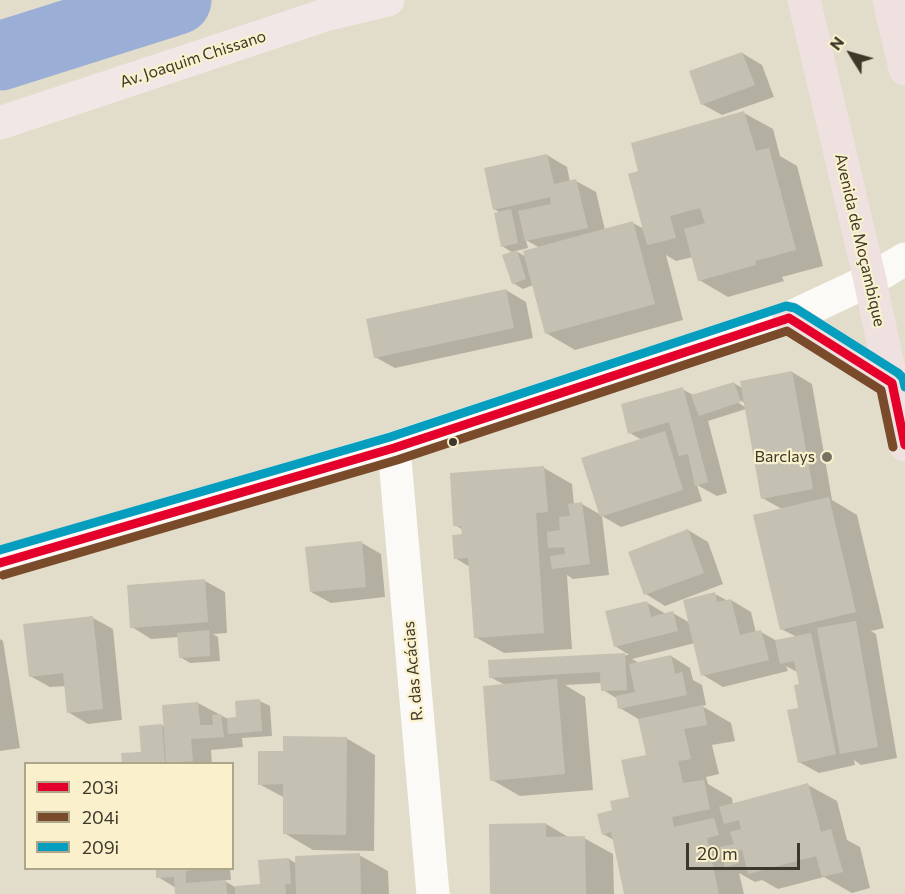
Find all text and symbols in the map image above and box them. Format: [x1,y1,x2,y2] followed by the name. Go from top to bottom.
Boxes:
[821,24,881,84] north arrow
[117,26,269,92] street label: Av. Joaquim Chissano
[825,32,847,53] text: N
[831,152,889,328] street label: Avenida de Moçambique
[447,436,459,448] unlabelled marker
[755,447,815,467] place label: Barclays
[820,450,834,464] marker: Barclays
[399,620,427,722] street label: R. das Acácias
[24,762,234,870] legend
[82,776,119,798] text: 203i
[82,806,119,828] text: 204i
[689,831,803,869] scale bar
[82,836,119,858] text: 209i
[697,842,738,864] text: 20 m

